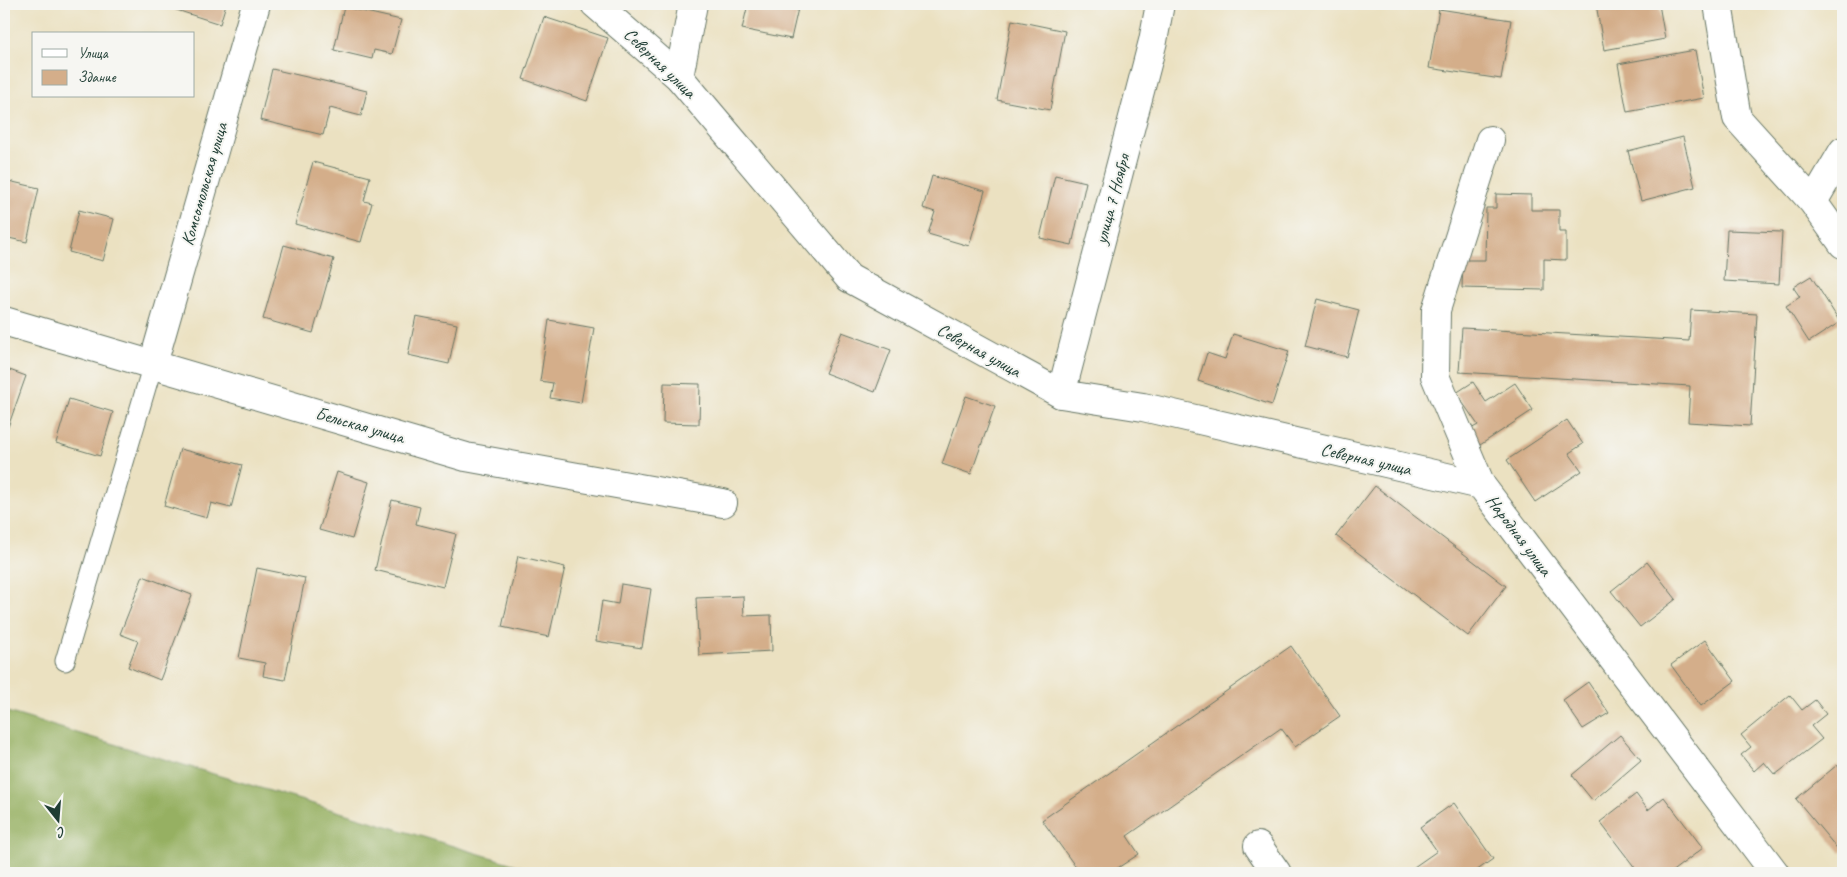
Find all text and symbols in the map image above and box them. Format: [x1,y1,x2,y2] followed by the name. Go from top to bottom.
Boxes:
[619,23,702,104] street label: Северная улица
[32,32,195,98] legend
[78,44,109,63] text: Улица
[78,68,117,87] text: Здание
[176,118,233,248] street label: Комсомольская улица
[1089,150,1135,247] street label: улица 7 Ноября
[933,318,1026,382] street label: Северная улица
[313,402,408,449] street label: Бельская улица
[1319,438,1414,480] street label: Северная улица
[1481,490,1557,581] street label: Народная улица
[32,794,82,844] north arrow
[54,823,67,842] text: С

